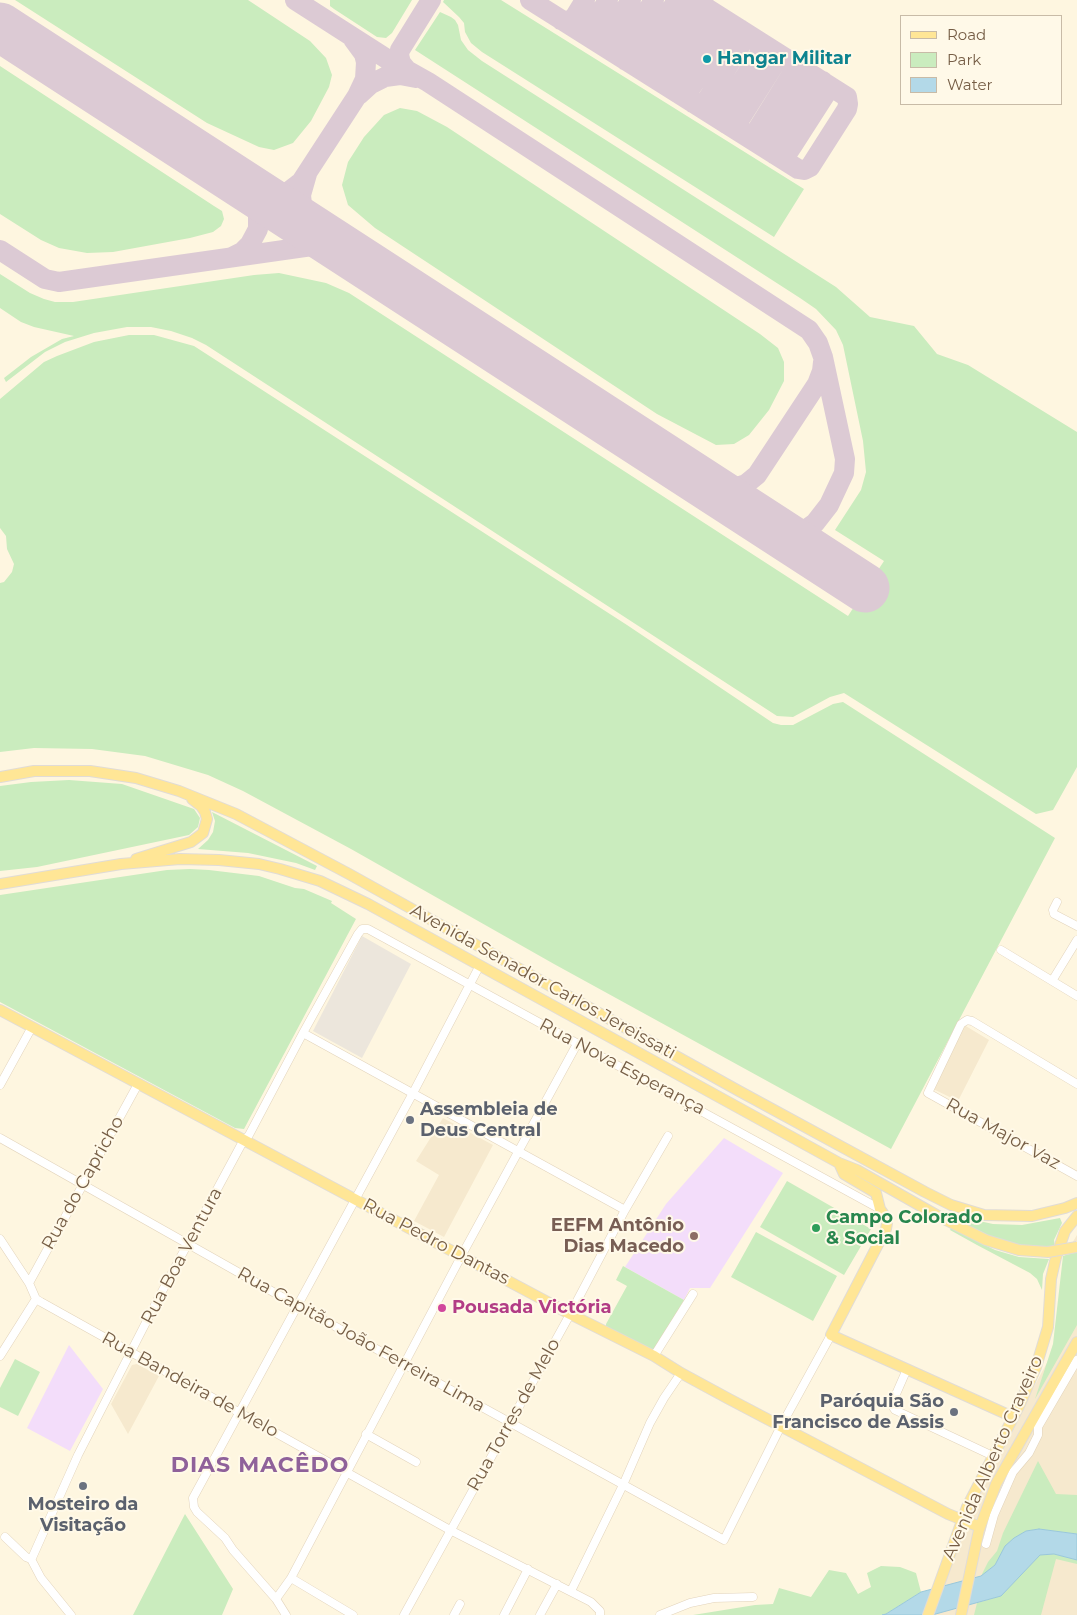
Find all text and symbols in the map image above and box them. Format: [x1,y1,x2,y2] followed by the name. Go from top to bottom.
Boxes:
[900,15,1062,105] legend
[947,25,986,44] text: Road
[717,48,852,70] place label: Hangar Militar
[947,50,981,69] text: Park
[701,53,713,65] marker: Hangar Militar
[947,75,993,94] text: Water
[406,900,680,1064] street label: Avenida Senador Carlos Jereissati
[535,1014,709,1120] street label: Rua Nova Esperança
[942,1094,1064,1174] street label: Rua Major Vaz
[420,1099,558,1142] place label: Assembleia de Deus Central
[37,1112,129,1254] street label: Rua do Capricho
[404,1114,416,1126] marker: Assembleia de Deus Central
[137,1184,227,1328] street label: Rua Boa Ventura
[359,1194,513,1290] street label: Rua Pedro Dantas
[826,1207,982,1250] place label: Campo Colorado & Social
[551,1215,684,1258] place label: EEFM Antônio Dias Macedo
[810,1222,822,1234] marker: Campo Colorado & Social
[688,1230,700,1242] marker: EEFM Antônio Dias Macedo
[233,1263,489,1417] street label: Rua Capitão João Ferreira Lima
[452,1297,612,1319] place label: Pousada Victória
[436,1302,448,1314] marker: Pousada Victória
[98,1327,282,1443] street label: Rua Bandeira de Melo
[463,1335,565,1495] street label: Rua Torres de Melo
[938,1352,1048,1564] street label: Avenida Alberto Craveiro
[772,1391,944,1434] place label: Paróquia São Francisco de Assis
[948,1406,960,1418] marker: Paróquia São Francisco de Assis
[169,1453,351,1479] district label: DIAS MACÊDO
[77,1480,89,1492] marker: Mosteiro da Visitação
[28,1494,138,1536] place label: Mosteiro da Visitação

